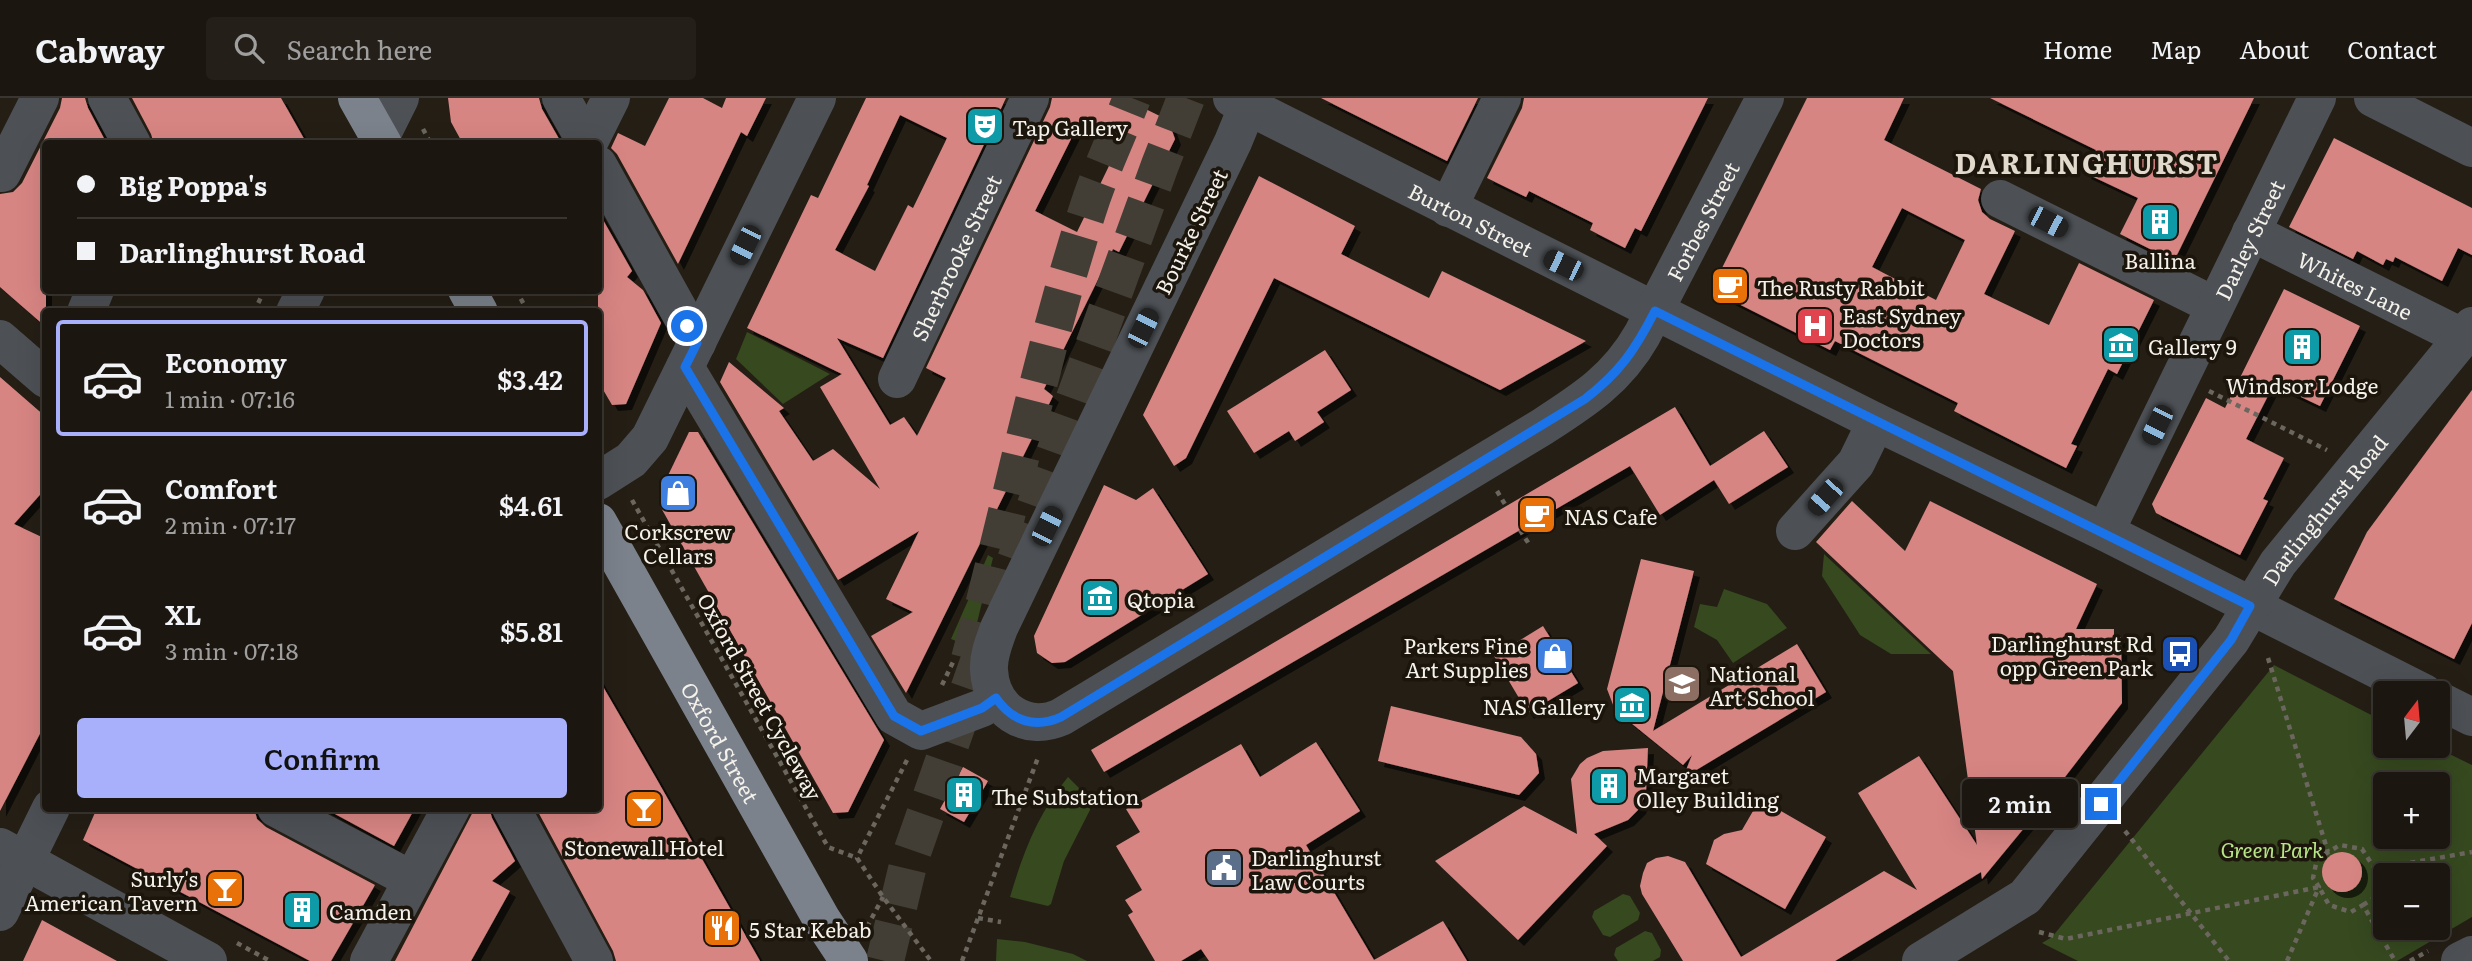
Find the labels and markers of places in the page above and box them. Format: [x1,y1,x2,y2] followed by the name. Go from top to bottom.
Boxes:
[964,105,1006,147] theatre icon: Tap Gallery
[1012,111,1129,142] place label: Tap Gallery
[2139,201,2181,243] building icon: Ballina
[2124,244,2196,275] place label: Ballina
[1709,265,1751,307] cafe icon: The Rusty Rabbit
[1757,271,1925,302] place label: The Rusty Rabbit
[1842,299,1962,354] place label: East Sydney Doctors
[1794,305,1836,347] hospital icon: East Sydney Doctors
[2100,324,2142,366] museum icon: Gallery 9
[2281,326,2323,368] building icon: Windsor Lodge
[2148,330,2237,361] place label: Gallery 9
[2226,369,2378,400] place label: Windsor Lodge
[657,472,699,514] shop icon: Corkscrew Cellars
[1516,494,1558,536] cafe icon: NAS Cafe
[1564,500,1657,531] place label: NAS Cafe
[624,515,732,570] place label: Corkscrew Cellars
[1079,577,1121,619] museum icon: Qtopia
[1127,583,1195,614] place label: Qtopia
[1991,627,2153,682] place label: Darlinghurst Rd opp Green Park
[1403,629,1528,684] place label: Parkers Fine Art Supplies
[2159,633,2201,675] bus stop icon: Darlinghurst Rd opp Green Park
[1534,635,1576,677] shop icon: Parkers Fine Art Supplies
[1709,657,1815,712] place label: National Art School
[1661,663,1703,705] school or university icon: National Art School
[1611,684,1653,726] museum icon: NAS Gallery
[1483,690,1606,721] place label: NAS Gallery
[1636,759,1779,814] place label: Margaret Olley Building
[1588,765,1630,807] building icon: Margaret Olley Building
[943,774,985,816] building icon: The Substation
[991,780,1139,811] place label: The Substation
[623,788,665,830] bar icon: Stonewall Hotel
[564,831,724,862] place label: Stonewall Hotel
[1251,841,1382,896] place label: Darlinghurst Law Courts
[1203,847,1245,889] public building icon: Darlinghurst Law Courts
[24,862,198,917] place label: Surly's American Tavern
[204,868,246,910] bar icon: Surly's American Tavern
[281,889,323,931] building icon: Camden
[329,895,412,926] place label: Camden
[701,907,743,949] restaurant icon: 5 Star Kebab
[749,913,872,944] place label: 5 Star Kebab

